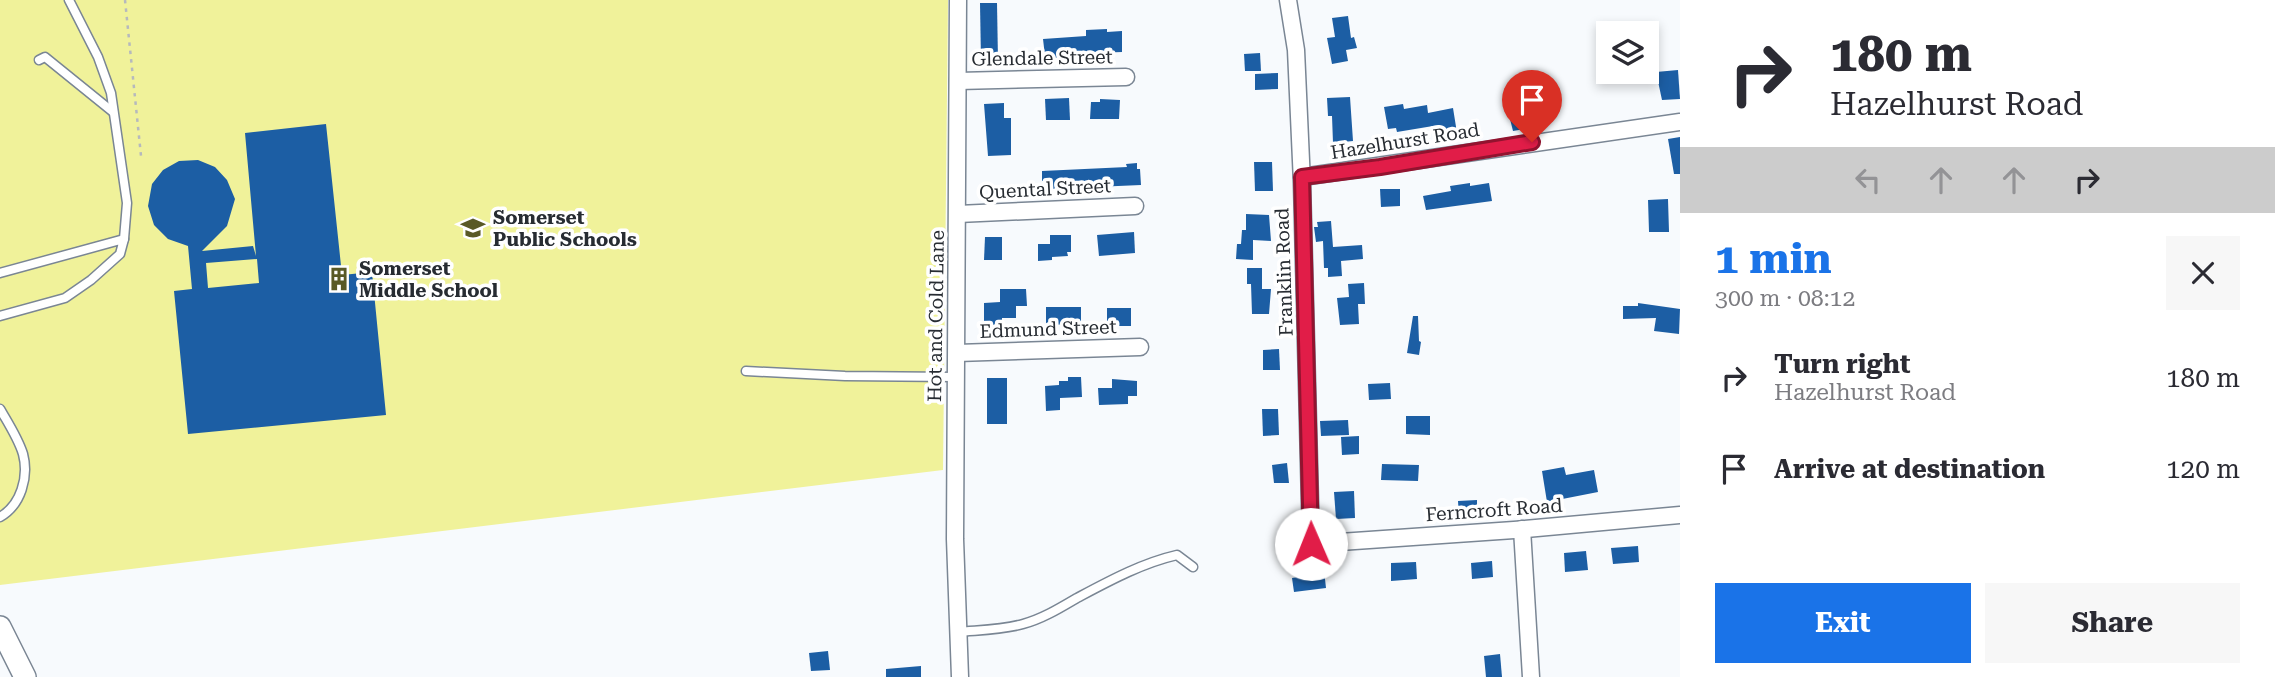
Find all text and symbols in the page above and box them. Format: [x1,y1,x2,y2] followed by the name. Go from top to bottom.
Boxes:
[1596,21,1659,84] map controls
[1596,21,1659,84] button: layers
[1830,26,1972,83] text: 180 m
[1715,28,1806,119] icon: right
[971,45,1113,71] street label: Glendale Street
[1502,70,1562,142] pin
[1513,81,1551,119] icon: arrive
[1830,85,2083,123] text: Hazelhurst Road
[1329,118,1481,164] street label: Hazelhurst Road
[1849,161,1887,199] icon: left
[1922,161,1960,199] icon: ahead
[1995,161,2033,199] icon: ahead
[2068,161,2106,199] icon: right
[978,174,1112,204] street label: Quental Street
[493,206,637,251] place label: Somerset Public Schools
[1270,207,1298,337] street label: Franklin Road
[459,214,487,242] school or university icon: Somerset Public Schools
[923,230,949,402] street label: Hot and Cold Lane
[1715,234,1832,283] text: 1 min
[2166,236,2240,310] button: close
[359,257,498,302] place label: Somerset Middle School
[325,265,353,293] building icon: Somerset Middle School
[1715,285,1855,312] text: 300 m · 08:12
[979,315,1117,343] street label: Edmund Street
[1774,349,1910,379] text: Turn right
[1715,359,1753,397] icon: right
[2166,363,2240,393] text: 180 m
[1774,379,1956,406] text: Hazelhurst Road
[1715,450,1753,488] icon: arrive
[1774,454,2045,484] text: Arrive at destination
[2166,454,2240,484] text: 120 m
[1425,494,1563,526] street label: Ferncroft Road
[1274,507,1348,581] position arrow
[1715,583,1971,663] button: Exit
[1985,583,2240,663] button: Share

